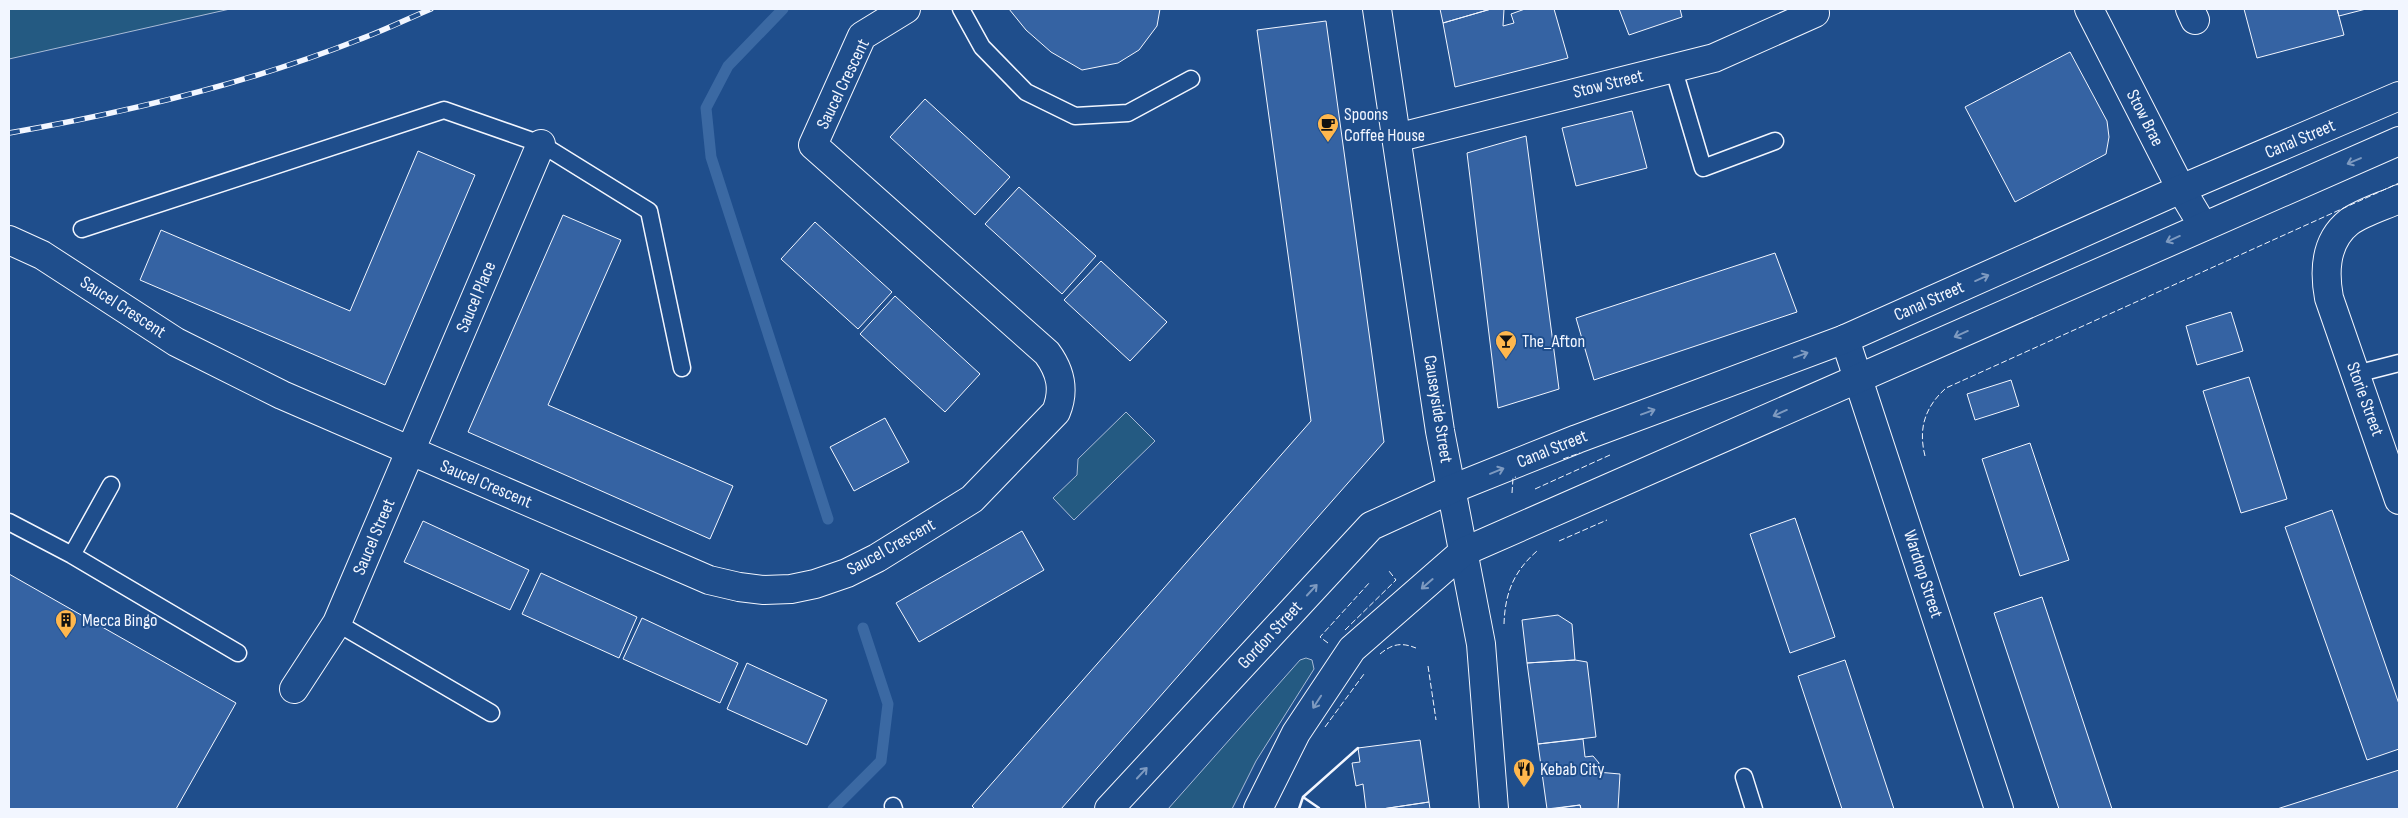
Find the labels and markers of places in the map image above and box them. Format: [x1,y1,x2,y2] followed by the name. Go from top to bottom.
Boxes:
[1344,104,1425,146] place label: Spoons Coffee House
[1316,112,1340,143] cafe icon: Spoons Coffee House
[1494,329,1518,360] bar icon: The_Afton
[1522,331,1585,352] place label: The_Afton
[54,608,78,639] building icon: Mecca Bingo
[82,610,157,631] place label: Mecca Bingo
[1512,757,1536,788] restaurant icon: Kebab City
[1540,759,1604,780] place label: Kebab City

